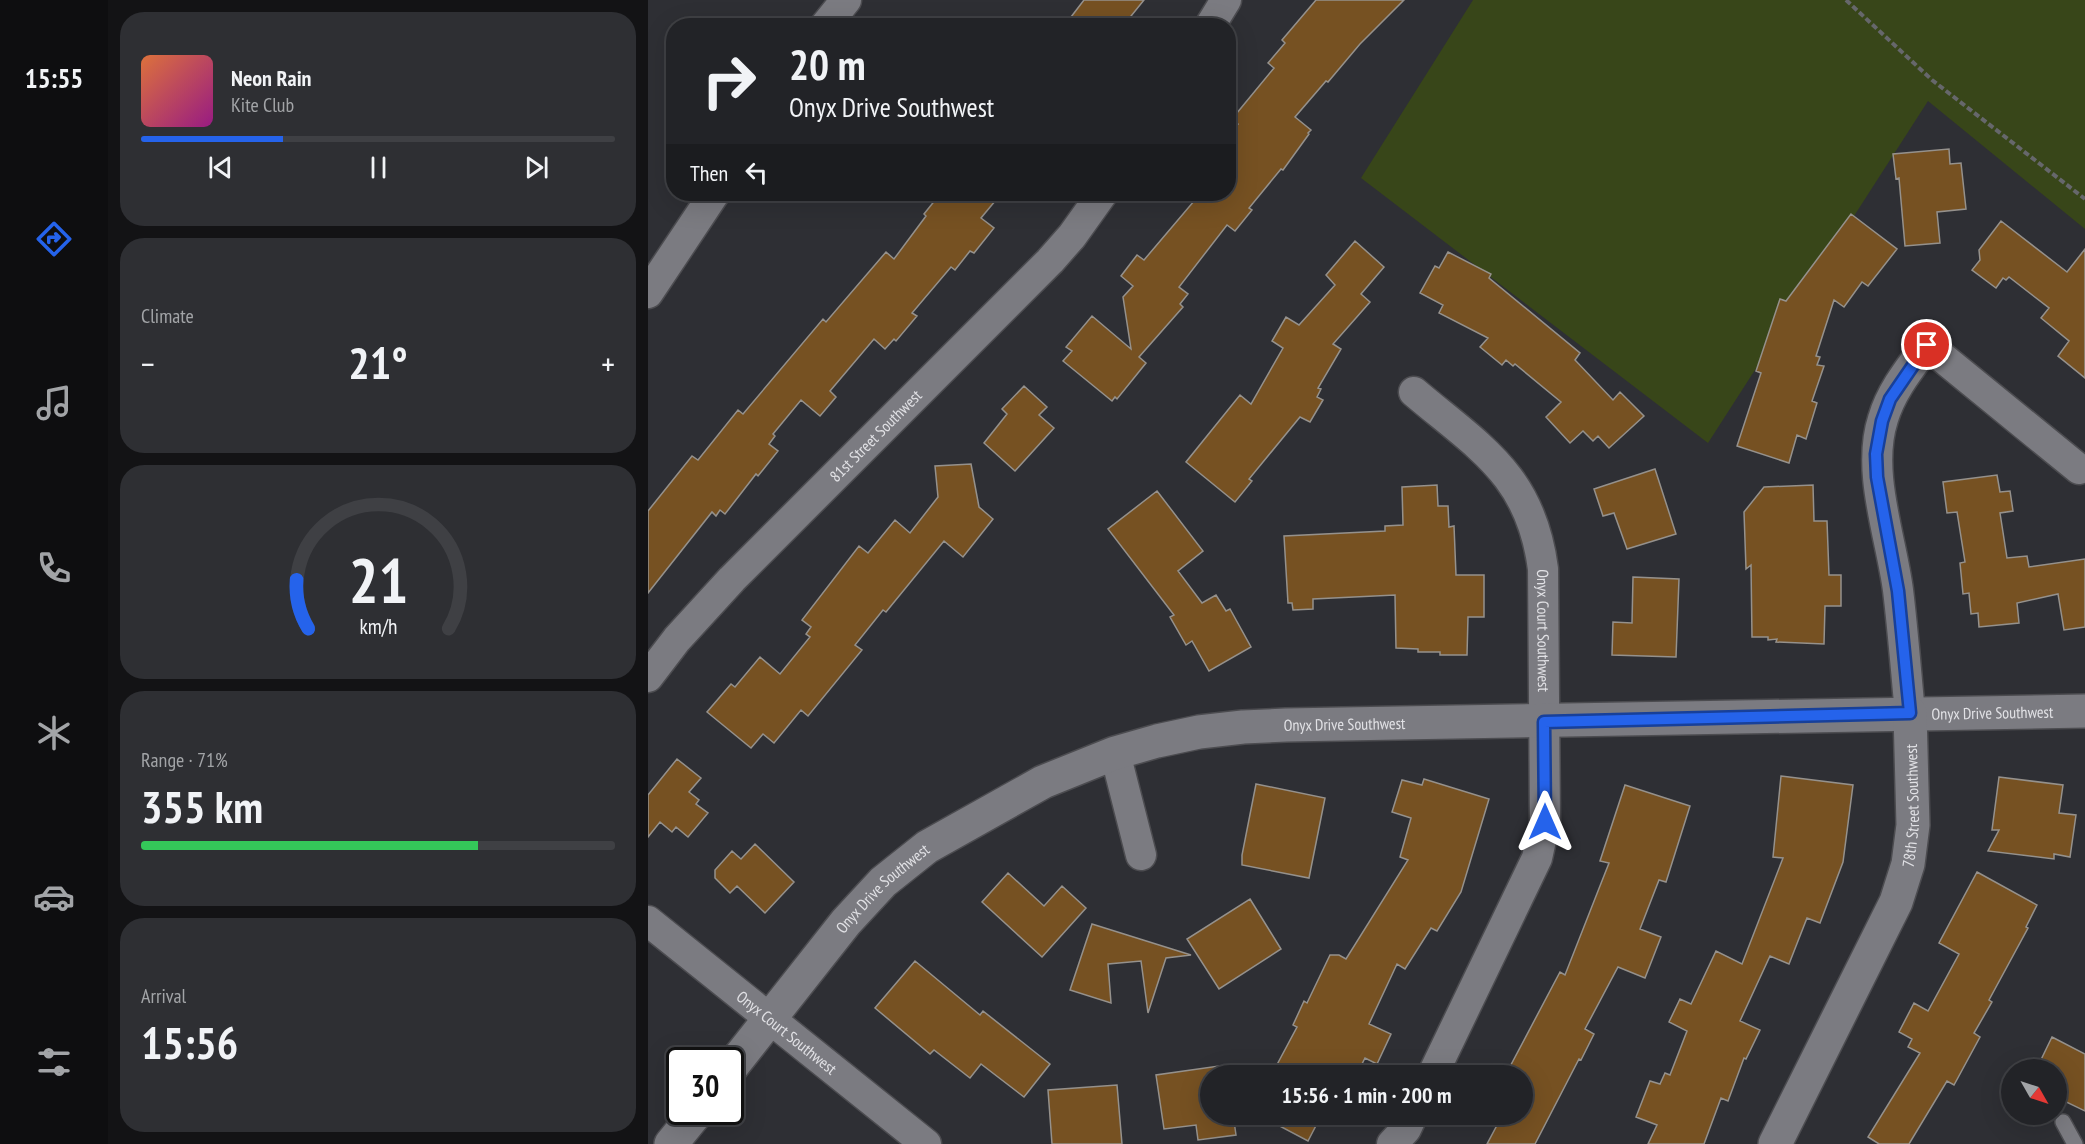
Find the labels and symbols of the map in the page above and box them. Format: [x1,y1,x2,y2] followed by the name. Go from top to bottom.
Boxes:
[1901,319,1952,370] pin
[825,385,926,486] street label: 81st Street Southwest
[1533,569,1554,693] street label: Onyx Court Southwest
[1931,702,2054,724] street label: Onyx Drive Southwest
[1283,713,1406,735] street label: Onyx Drive Southwest
[1898,743,1923,869] street label: 78th Street Southwest
[1513,790,1577,854] position arrow
[831,839,934,937] street label: Onyx Drive Southwest
[733,986,841,1079] street label: Onyx Court Southwest
[666,1047,744,1125] speed limit sign: 30
[2001,1059,2067,1125] north arrow

